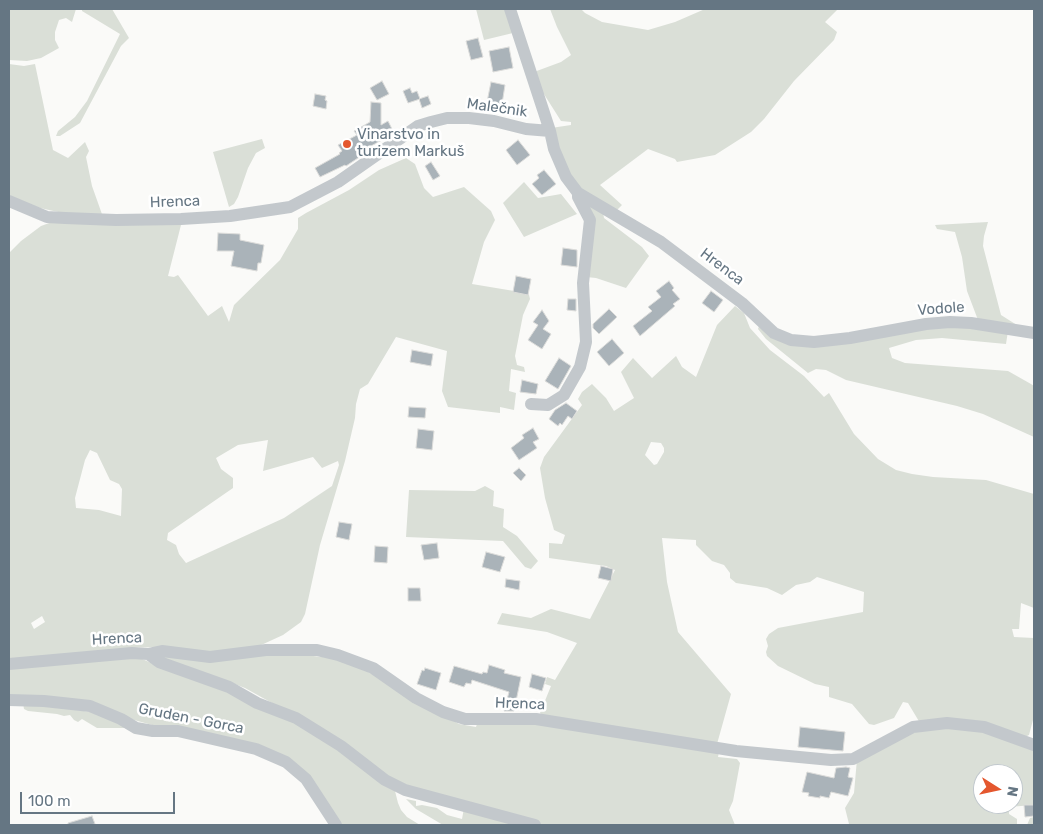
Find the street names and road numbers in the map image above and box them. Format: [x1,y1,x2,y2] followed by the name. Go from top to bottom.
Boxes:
[466,95,528,121] street label: Malečnik
[150,192,200,212] street label: Hrenca
[696,245,748,289] street label: Hrenca
[917,298,965,320] street label: Vodole
[91,629,143,649] street label: Hrenca
[495,694,545,714] street label: Hrenca
[137,700,245,738] street label: Gruden - Gorca

